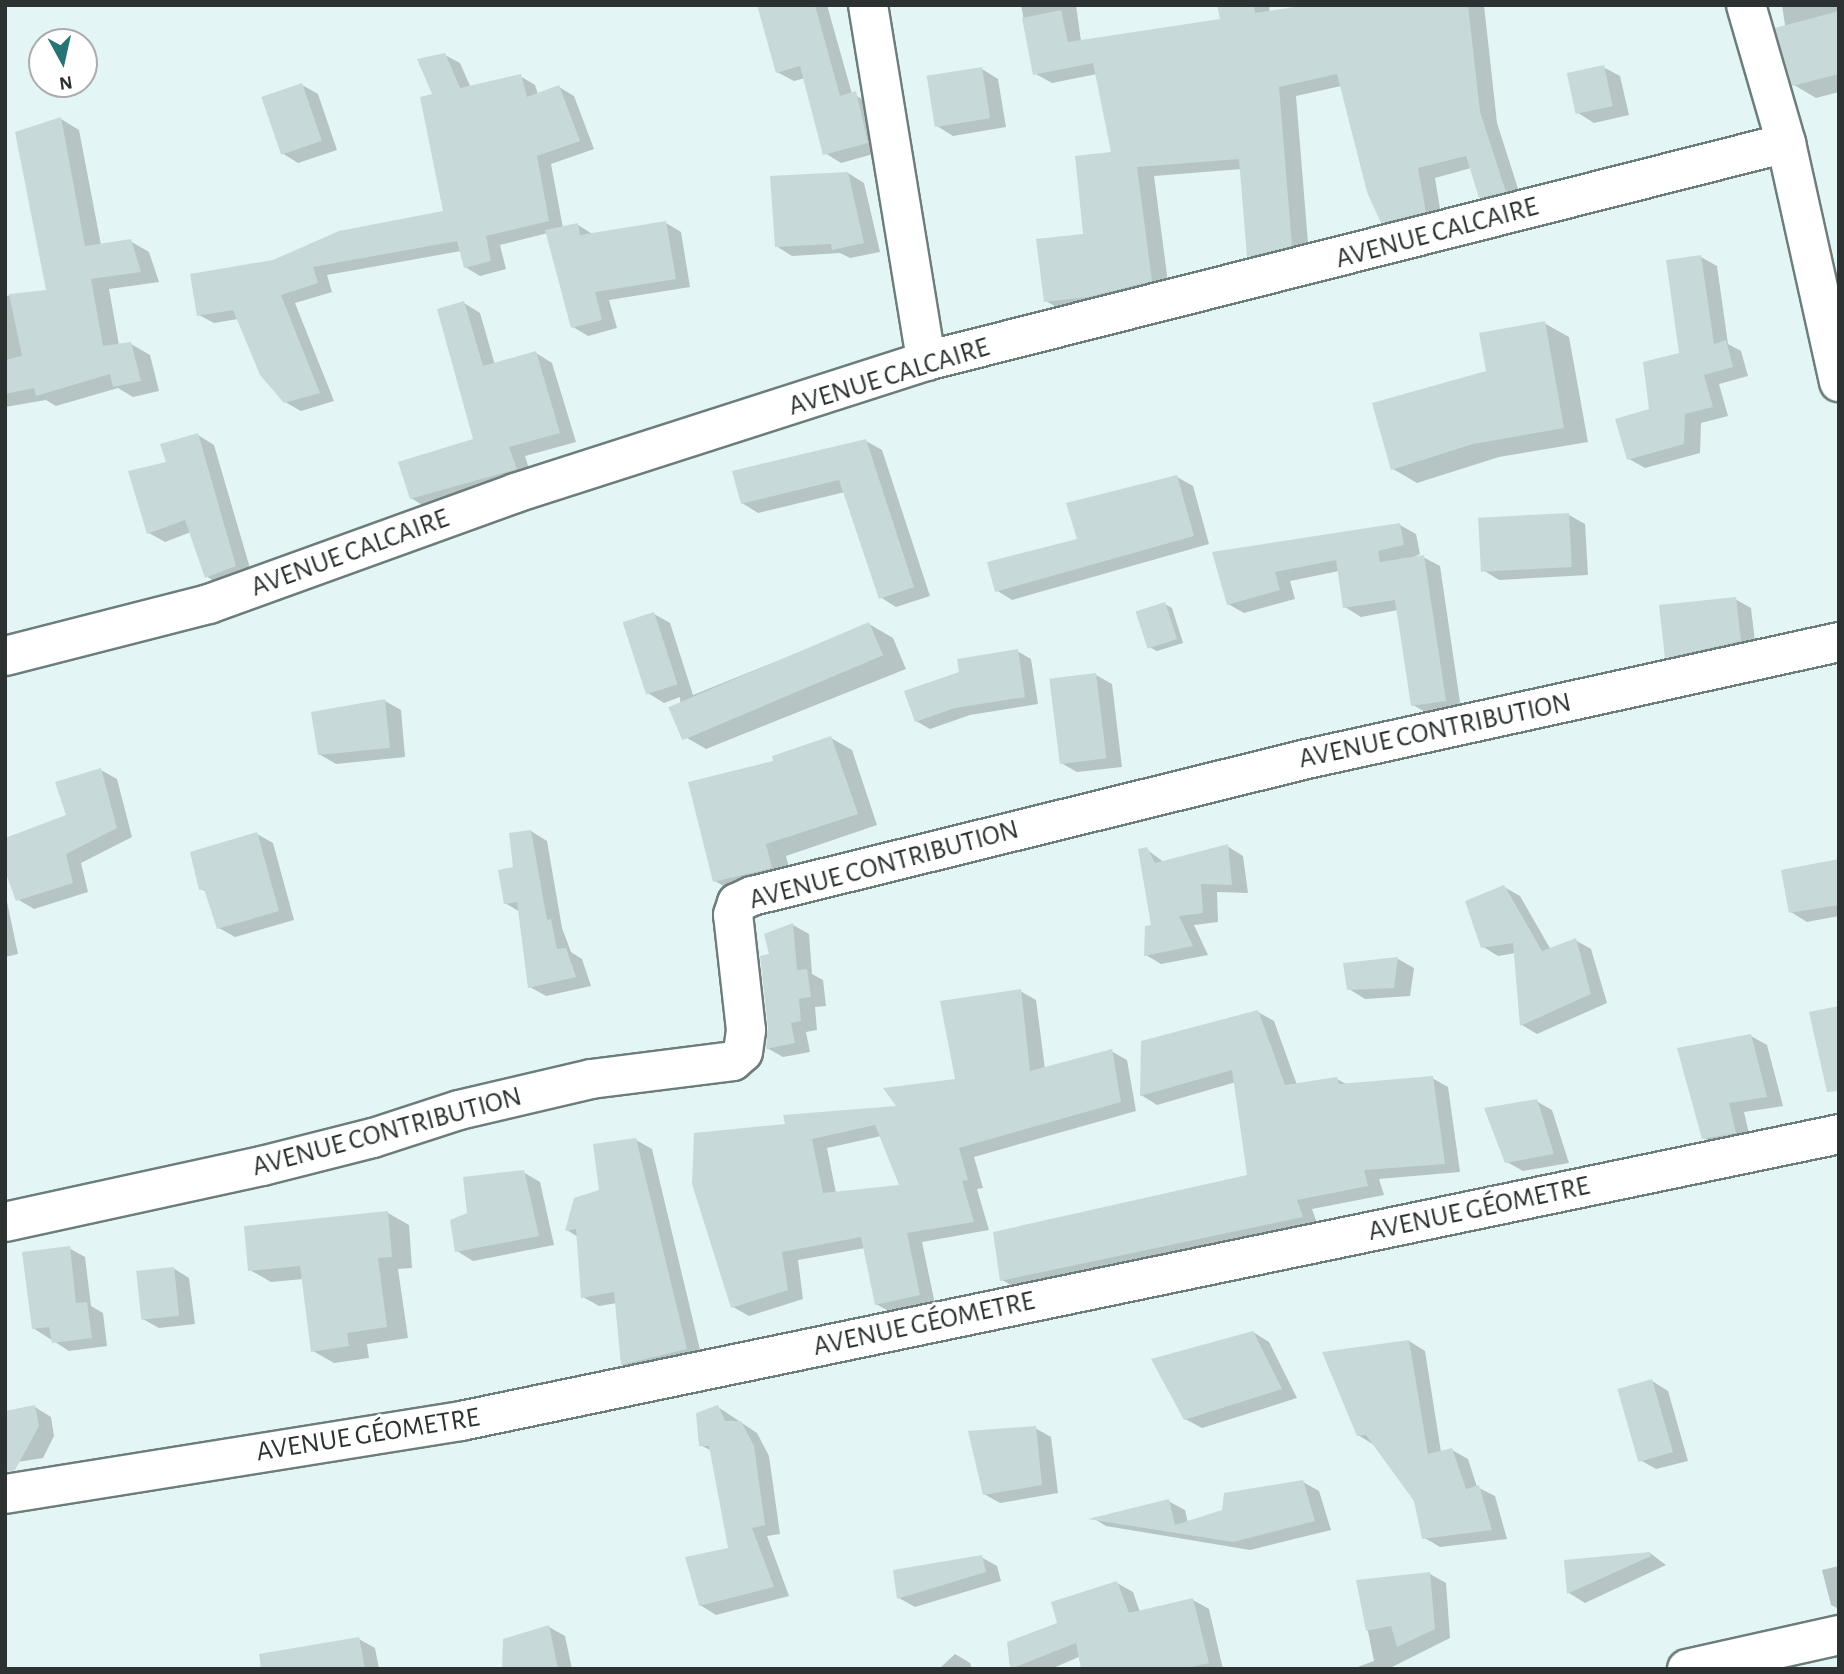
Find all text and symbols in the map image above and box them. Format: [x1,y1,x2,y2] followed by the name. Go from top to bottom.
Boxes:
[28,28,98,98] north arrow
[58,72,74,93] text: N
[1332,190,1542,276] street label: AVENUE CALCAIRE
[784,330,994,424] street label: AVENUE CALCAIRE
[246,502,454,604] street label: AVENUE CALCAIRE
[1296,686,1574,776] street label: AVENUE CONTRIBUTION
[746,813,1022,917] street label: AVENUE CONTRIBUTION
[249,1080,525,1184] street label: AVENUE CONTRIBUTION
[1365,1169,1593,1249] street label: AVENUE GÉOMETRE
[810,1284,1038,1364] street label: AVENUE GÉOMETRE
[254,1401,482,1469] street label: AVENUE GÉOMETRE

